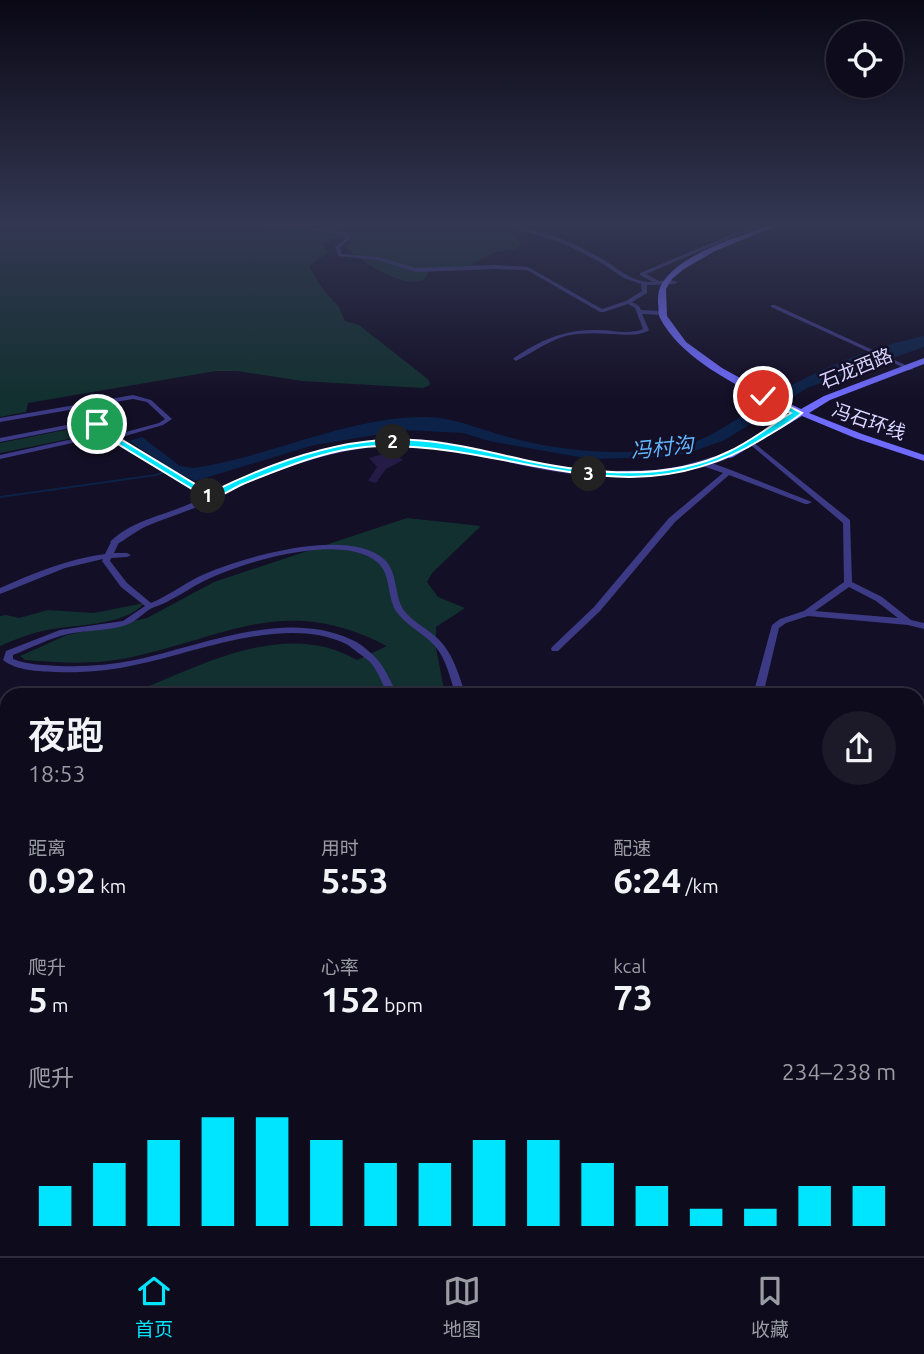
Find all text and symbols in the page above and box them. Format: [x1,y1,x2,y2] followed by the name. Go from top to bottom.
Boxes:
[826,21,903,98] map controls
[826,21,903,98] button: locate
[817,344,895,392] street label: 石龙西路
[733,366,793,426] pin
[744,377,782,415] icon: check
[67,394,127,454] pin
[829,398,909,444] street label: 冯石环线
[78,405,116,443] icon: arrive
[376,424,410,460] pin: 2
[387,430,398,452] text: 2
[629,432,696,462] water label: 冯村沟
[572,456,606,491] pin: 3
[583,462,594,484] text: 3
[190,478,226,514] pin: 1
[202,484,213,506] text: 1
[822,711,896,785] button: share
[28,714,104,756] text: 夜跑
[28,761,86,786] text: 18:53
[28,837,66,859] text: 距离
[321,837,359,859] text: 用时
[613,837,651,859] text: 配速
[28,860,96,900] text: 0.92
[321,860,389,900] text: 5:53
[613,860,681,900] text: 6:24
[96,875,126,897] text: km
[681,875,719,897] text: /km
[613,955,646,977] text: kcal
[28,956,66,978] text: 爬升
[321,956,359,978] text: 心率
[613,977,653,1017] text: 73
[28,979,48,1019] text: 5
[321,979,380,1019] text: 152
[48,994,69,1016] text: m
[380,994,423,1016] text: bpm
[782,1059,896,1084] text: 234–238 m
[28,1065,74,1090] text: 爬升
[135,1272,173,1341] tab: 首页
[443,1272,481,1341] tab: 地图
[751,1272,789,1341] tab: 收藏

